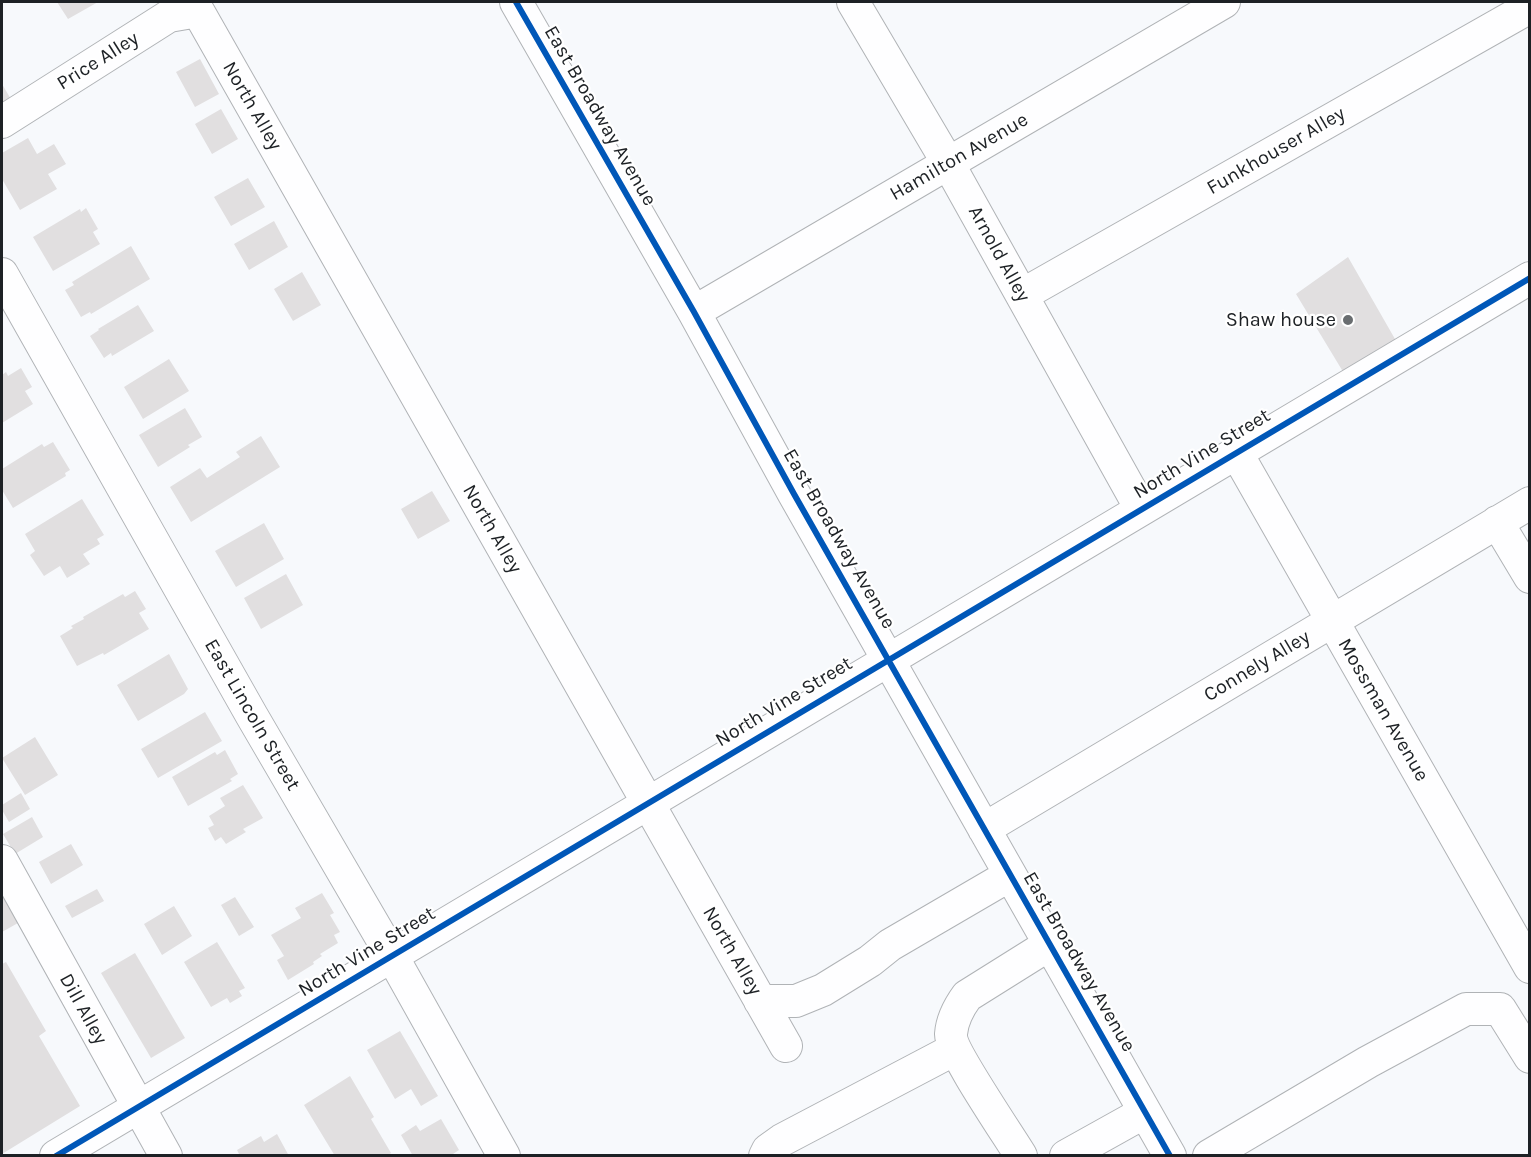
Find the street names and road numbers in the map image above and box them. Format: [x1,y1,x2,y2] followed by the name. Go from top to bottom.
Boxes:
[539,22,661,210] street label: East Broadway Avenue
[53,26,143,96] street label: Price Alley
[217,57,287,155] street label: North Alley
[1203,102,1349,200] street label: Funkhouser Alley
[886,108,1032,206] street label: Hamilton Avenue
[963,202,1035,306] street label: Arnold Alley
[1129,404,1275,504] street label: North Vine Street
[778,445,900,633] street label: East Broadway Avenue
[457,480,527,578] street label: North Alley
[1200,625,1314,707] street label: Connely Alley
[1332,634,1434,786] street label: Mossman Avenue
[199,635,305,795] street label: East Lincoln Street
[711,652,857,752] street label: North Vine Street
[1018,868,1140,1056] street label: East Broadway Avenue
[294,902,440,1002] street label: North Vine Street
[697,902,767,1000] street label: North Alley
[54,969,112,1049] street label: Dill Alley

